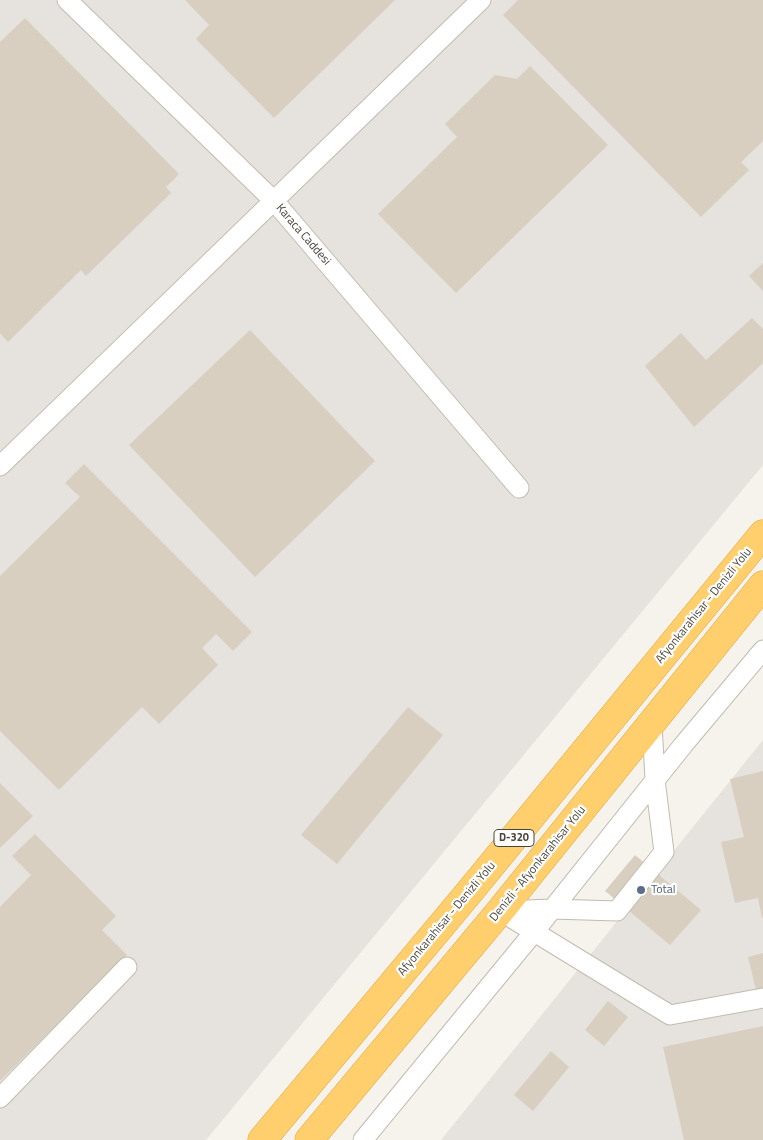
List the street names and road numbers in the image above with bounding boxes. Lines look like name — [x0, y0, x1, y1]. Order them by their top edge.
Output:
street label: Karaca Caddesi — [273, 201, 333, 269]
street label: Afyonkarahisar - Denizli Yolu — [653, 545, 755, 667]
street label: Denizli - Afyonkarahisar Yolu — [487, 803, 589, 925]
road number: D-320 — [494, 830, 534, 846]
street label: Afyonkarahisar - Denizli Yolu — [395, 859, 499, 979]

